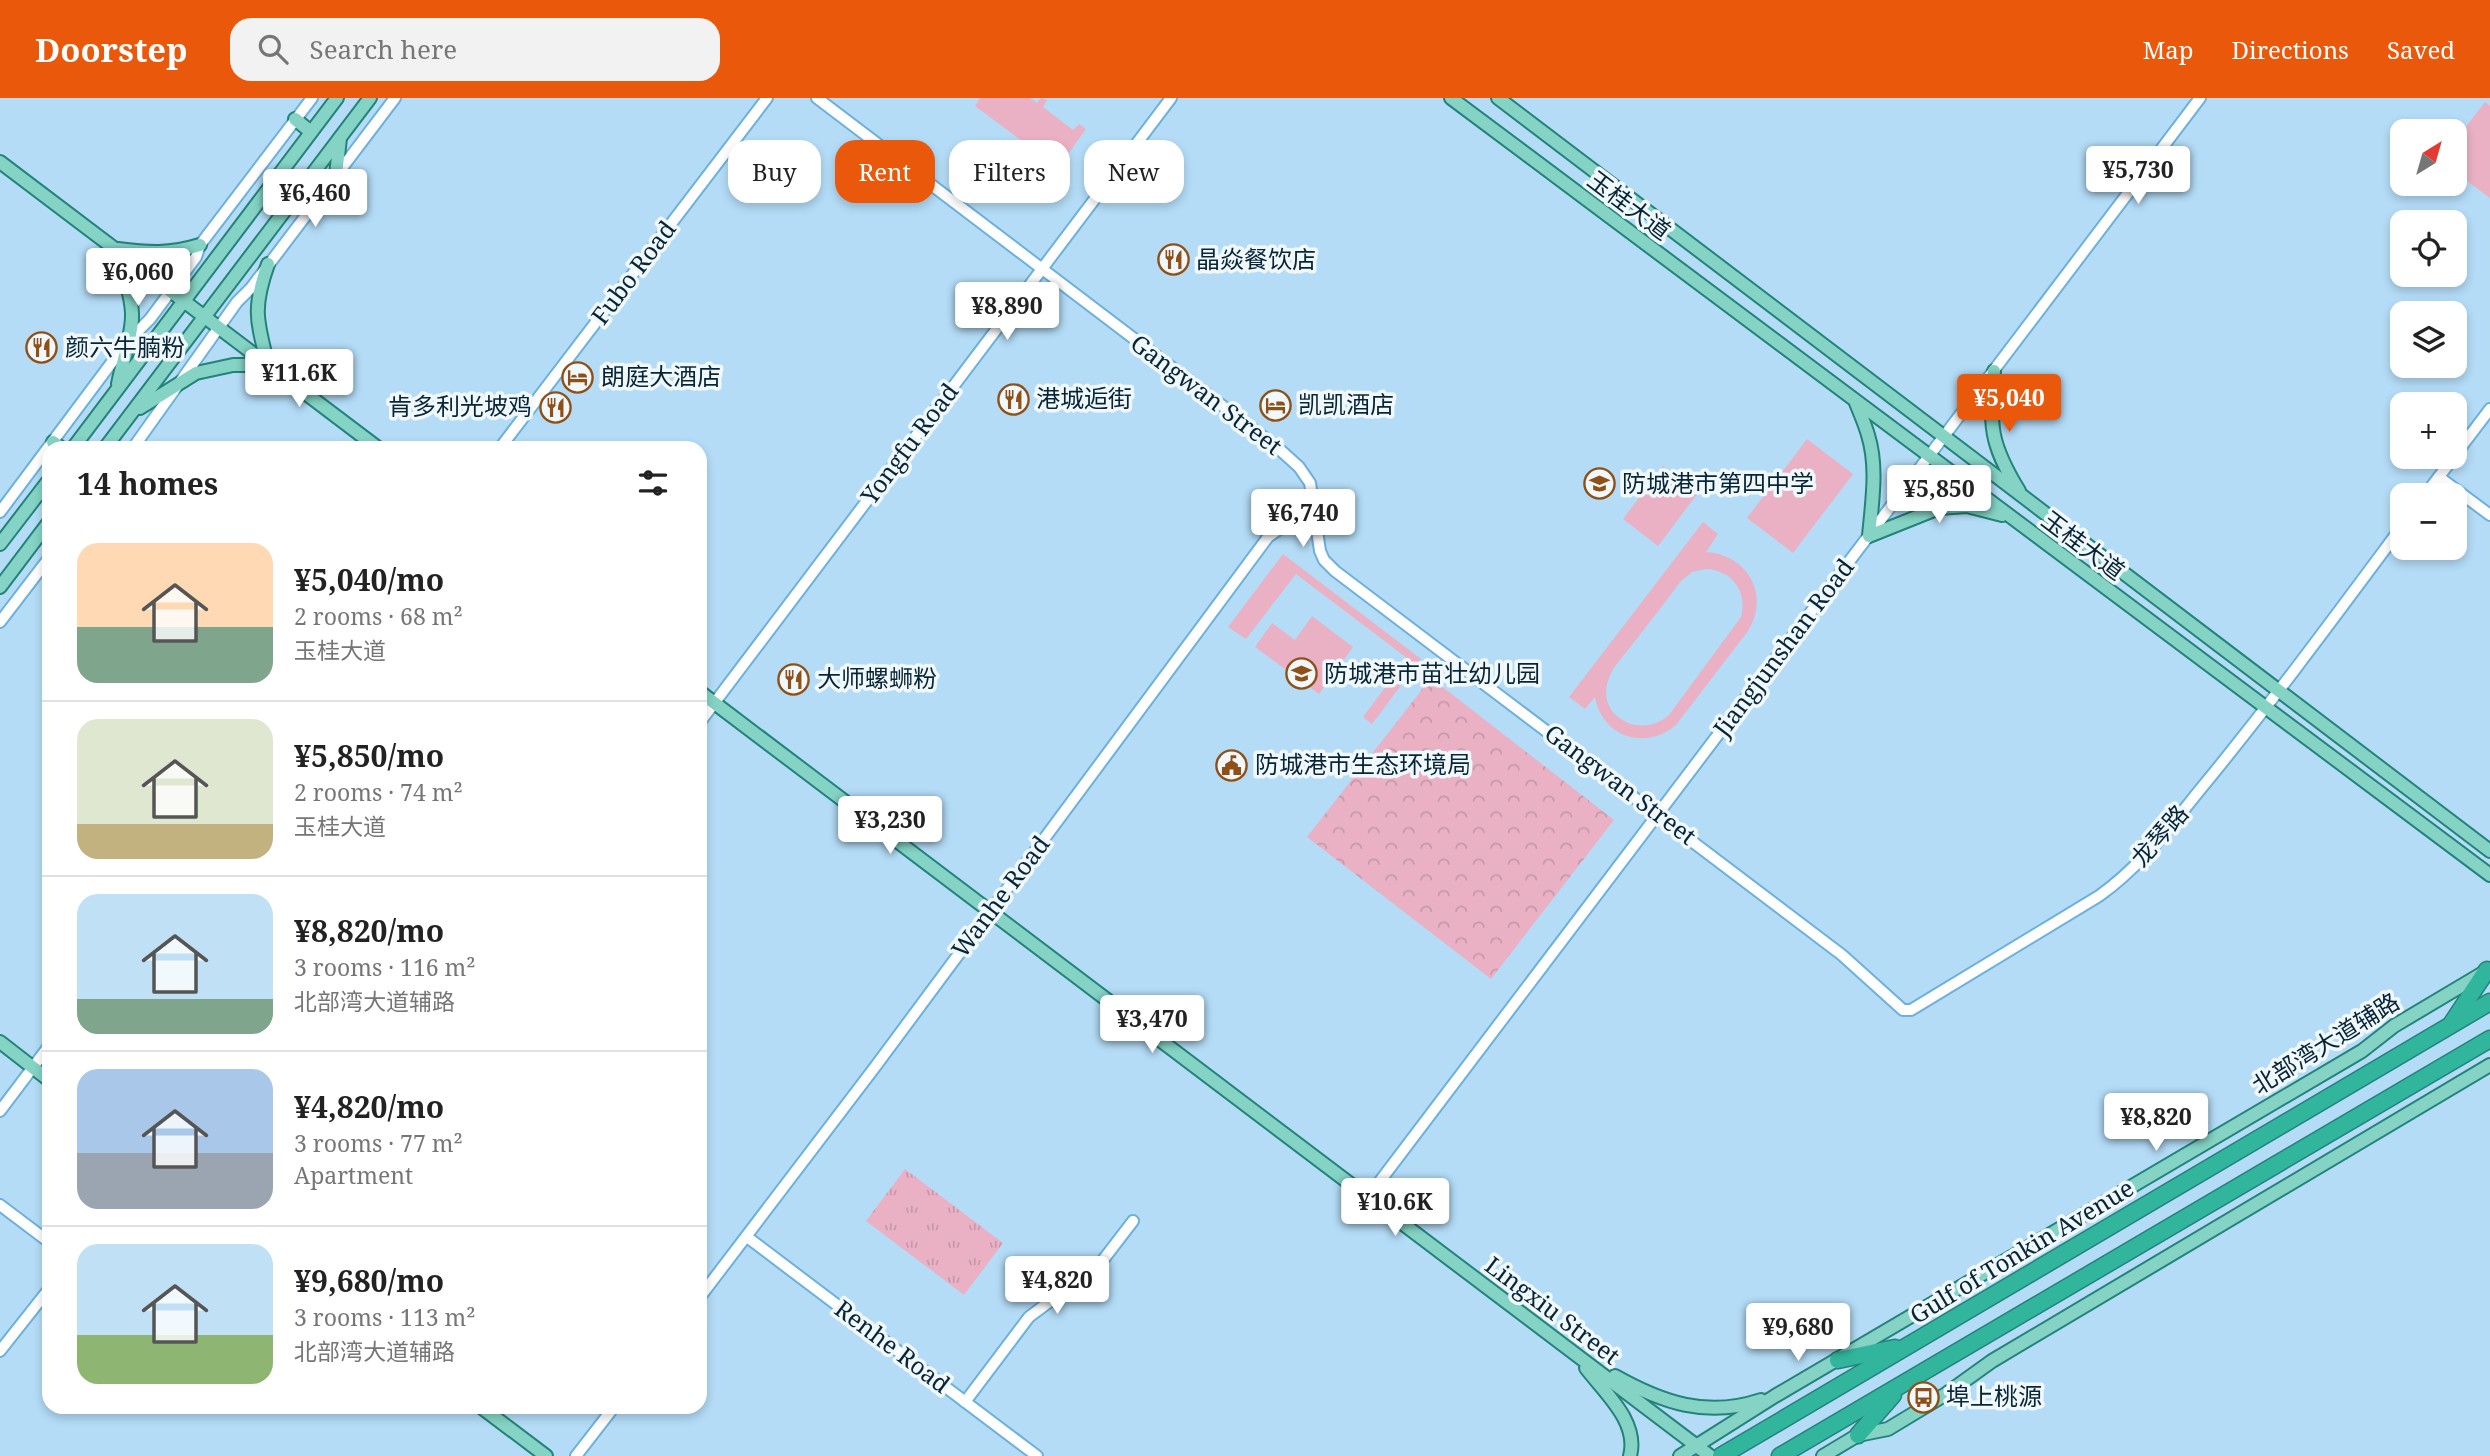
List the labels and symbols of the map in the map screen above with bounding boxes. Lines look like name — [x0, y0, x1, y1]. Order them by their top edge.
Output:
north arrow — [2390, 119, 2468, 196]
pin: ¥5,730 — [2081, 146, 2195, 206]
street label: 玉桂大道 — [1582, 163, 1678, 247]
pin: ¥6,460 — [258, 170, 372, 229]
street label: Fubo Road — [583, 213, 683, 331]
place label: 晶焱餐饮店 — [1196, 242, 1316, 275]
restaurant icon: 晶焱餐饮店 — [1156, 243, 1190, 277]
pin: ¥6,060 — [81, 248, 195, 308]
pin: ¥8,890 — [950, 282, 1064, 342]
street label: Gangwan Street — [1124, 326, 1289, 462]
place label: 颜六牛腩粉 — [65, 330, 185, 363]
restaurant icon: 颜六牛腩粉 — [25, 331, 59, 365]
pin: ¥11.6K — [242, 350, 356, 409]
place label: 朗庭大酒店 — [601, 359, 721, 392]
hotel icon: 朗庭大酒店 — [561, 360, 595, 394]
pin: ¥5,040 — [1952, 374, 2066, 434]
street label: Yongfu Road — [852, 376, 965, 511]
place label: 港城逅街 — [1036, 381, 1132, 414]
restaurant icon: 港城逅街 — [996, 382, 1030, 416]
place label: 凯凯酒店 — [1298, 387, 1394, 420]
hotel icon: 凯凯酒店 — [1258, 388, 1292, 422]
place label: 肯多利光坡鸡 — [388, 389, 532, 422]
restaurant icon: 肯多利光坡鸡 — [538, 390, 572, 424]
place label: 防城港市第四中学 — [1622, 466, 1814, 499]
pin: ¥5,850 — [1882, 466, 1996, 525]
school or university icon: 防城港市第四中学 — [1582, 467, 1616, 501]
pin: ¥6,740 — [1246, 490, 1360, 549]
street label: 玉桂大道 — [2036, 503, 2132, 587]
street label: Jiangjunshan Road — [1704, 551, 1861, 744]
place label: 防城港市苗壮幼儿园 — [1324, 656, 1540, 689]
school or university icon: 防城港市苗壮幼儿园 — [1284, 657, 1318, 691]
place label: 大师螺蛳粉 — [817, 661, 937, 694]
restaurant icon: 大师螺蛳粉 — [777, 662, 811, 696]
street label: Gangwan Street — [1538, 716, 1703, 852]
place label: 防城港市生态环境局 — [1255, 747, 1471, 780]
public building icon: 防城港市生态环境局 — [1215, 748, 1249, 782]
pin: ¥3,230 — [833, 796, 947, 856]
street label: 龙琴路 — [2123, 797, 2195, 873]
street label: Wanhe Road — [943, 828, 1057, 964]
street label: 北部湾大道辅路 — [2245, 984, 2405, 1101]
pin: ¥3,470 — [1095, 996, 1209, 1055]
pin: ¥8,820 — [2099, 1094, 2213, 1153]
street label: Gulf of Tonkin Avenue — [1903, 1171, 2139, 1331]
pin: ¥10.6K — [1338, 1178, 1452, 1238]
street label: Lingxiu Street — [1479, 1248, 1627, 1371]
pin: ¥4,820 — [1000, 1256, 1114, 1316]
street label: Renhe Road — [829, 1292, 957, 1400]
pin: ¥9,680 — [1741, 1304, 1855, 1363]
place label: 埠上桃源 — [1946, 1379, 2042, 1412]
bus stop icon: 埠上桃源 — [1906, 1380, 1940, 1414]

